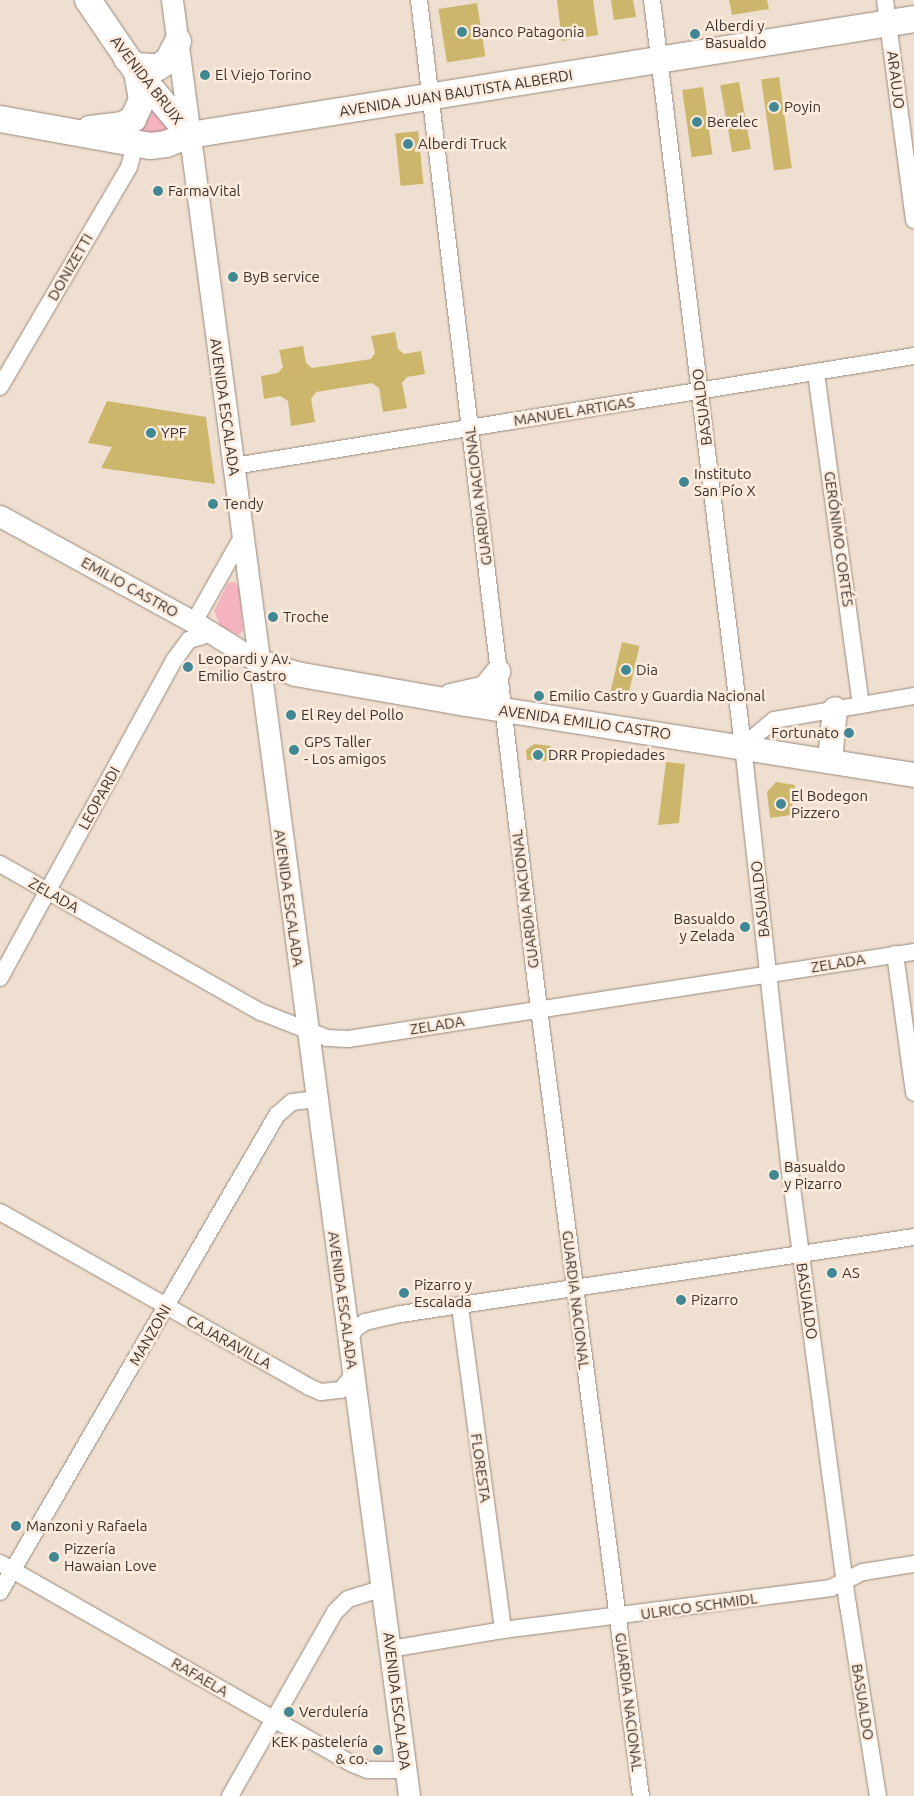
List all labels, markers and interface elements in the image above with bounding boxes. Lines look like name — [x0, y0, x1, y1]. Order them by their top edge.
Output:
place label: Alberdi y Basualdo — [705, 16, 766, 51]
place label: Banco Patagonia — [472, 23, 584, 41]
marker: Banco Patagonia — [456, 26, 468, 38]
marker: Alberdi y Basualdo — [689, 28, 701, 40]
street label: AVENIDA BRUIX — [107, 32, 187, 128]
street label: ARAUJO — [884, 50, 908, 110]
place label: El Viejo Torino — [215, 66, 312, 84]
street label: AVENIDA JUAN BAUTISTA ALBERDI — [338, 66, 574, 120]
marker: El Viejo Torino — [199, 69, 211, 81]
place label: Poyin — [784, 98, 821, 116]
marker: Poyin — [768, 101, 780, 113]
place label: Berelec — [707, 113, 758, 131]
marker: Berelec — [691, 116, 703, 128]
place label: Alberdi Truck — [418, 135, 507, 153]
marker: Alberdi Truck — [402, 138, 414, 150]
place label: FarmaVital — [168, 182, 241, 200]
marker: FarmaVital — [152, 185, 164, 197]
street label: DONIZETTI — [44, 230, 96, 304]
place label: ByB service — [243, 268, 320, 286]
marker: ByB service — [227, 271, 239, 283]
street label: AVENIDA ESCALADA — [206, 337, 244, 477]
street label: BASUALDO — [688, 368, 716, 446]
street label: MANUEL ARTIGAS — [512, 393, 636, 429]
place label: YPF — [161, 424, 187, 442]
street label: GUARDIA NACIONAL — [461, 425, 495, 567]
marker: YPF — [145, 427, 157, 439]
place label: Instituto San Pío X — [694, 464, 756, 499]
street label: GERÓNIMO CORTÉS — [821, 470, 857, 608]
marker: Instituto San Pío X — [678, 476, 690, 488]
place label: Tendy — [223, 495, 263, 513]
marker: Tendy — [207, 498, 219, 510]
street label: EMILIO CASTRO — [78, 553, 182, 621]
place label: Troche — [283, 608, 329, 626]
marker: Troche — [267, 611, 279, 623]
place label: Leopardi y Av. Emilio Castro — [198, 649, 292, 684]
marker: Leopardi y Av. Emilio Castro — [182, 661, 194, 673]
place label: Dia — [636, 661, 658, 679]
marker: Dia — [620, 664, 632, 676]
place label: Emilio Castro y Guardia Nacional — [549, 687, 765, 705]
marker: Emilio Castro y Guardia Nacional — [533, 690, 545, 702]
street label: AVENIDA EMILIO CASTRO — [498, 701, 672, 743]
place label: El Rey del Pollo — [301, 706, 404, 724]
marker: El Rey del Pollo — [285, 709, 297, 721]
place label: Fortunato — [771, 724, 839, 742]
marker: Fortunato — [843, 727, 855, 739]
place label: GPS Taller - Los amigos — [304, 732, 386, 767]
marker: GPS Taller - Los amigos — [288, 744, 300, 756]
place label: DRR Propiedades — [548, 746, 665, 764]
marker: DRR Propiedades — [532, 749, 544, 761]
street label: LEOPARDI — [74, 763, 124, 833]
place label: El Bodegon Pizzero — [791, 786, 868, 821]
marker: El Bodegon Pizzero — [775, 798, 787, 810]
street label: AVENIDA ESCALADA — [270, 828, 308, 968]
street label: GUARDIA NACIONAL — [508, 828, 542, 970]
street label: BASUALDO — [747, 860, 773, 938]
street label: ZELADA — [26, 873, 82, 917]
place label: Basualdo y Zelada — [674, 909, 735, 944]
marker: Basualdo y Zelada — [739, 921, 751, 933]
street label: ZELADA — [809, 950, 867, 976]
street label: ZELADA — [408, 1012, 466, 1038]
place label: Basualdo y Pizarro — [784, 1157, 845, 1192]
marker: Basualdo y Pizarro — [768, 1169, 780, 1181]
street label: GUARDIA NACIONAL — [559, 1229, 593, 1371]
street label: AVENIDA ESCALADA — [324, 1230, 362, 1370]
street label: BASUALDO — [793, 1262, 821, 1340]
place label: AS — [842, 1264, 860, 1282]
marker: AS — [826, 1267, 838, 1279]
place label: Pizarro y Escalada — [414, 1275, 472, 1310]
marker: Pizarro y Escalada — [398, 1287, 410, 1299]
place label: Pizarro — [691, 1291, 738, 1309]
marker: Pizarro — [675, 1294, 687, 1306]
street label: MANZONI — [125, 1301, 175, 1369]
street label: CAJARAVILLA — [183, 1311, 275, 1373]
street label: FLORESTA — [467, 1432, 495, 1504]
place label: Manzoni y Rafaela — [26, 1517, 148, 1535]
marker: Manzoni y Rafaela — [10, 1520, 22, 1532]
place label: Pizzería Hawaian Love — [64, 1539, 157, 1574]
marker: Pizzería Hawaian Love — [48, 1551, 60, 1563]
street label: ULRICO SCHMIDL — [639, 1589, 759, 1623]
street label: AVENIDA ESCALADA — [380, 1631, 414, 1771]
street label: GUARDIA NACIONAL — [612, 1631, 646, 1773]
street label: RAFAELA — [168, 1653, 232, 1701]
street label: BASUALDO — [848, 1662, 878, 1742]
place label: Verdulería — [299, 1703, 369, 1721]
marker: Verdulería — [283, 1706, 295, 1718]
place label: KEK pastelería & co. — [271, 1732, 368, 1767]
marker: KEK pastelería & co. — [372, 1744, 384, 1756]

